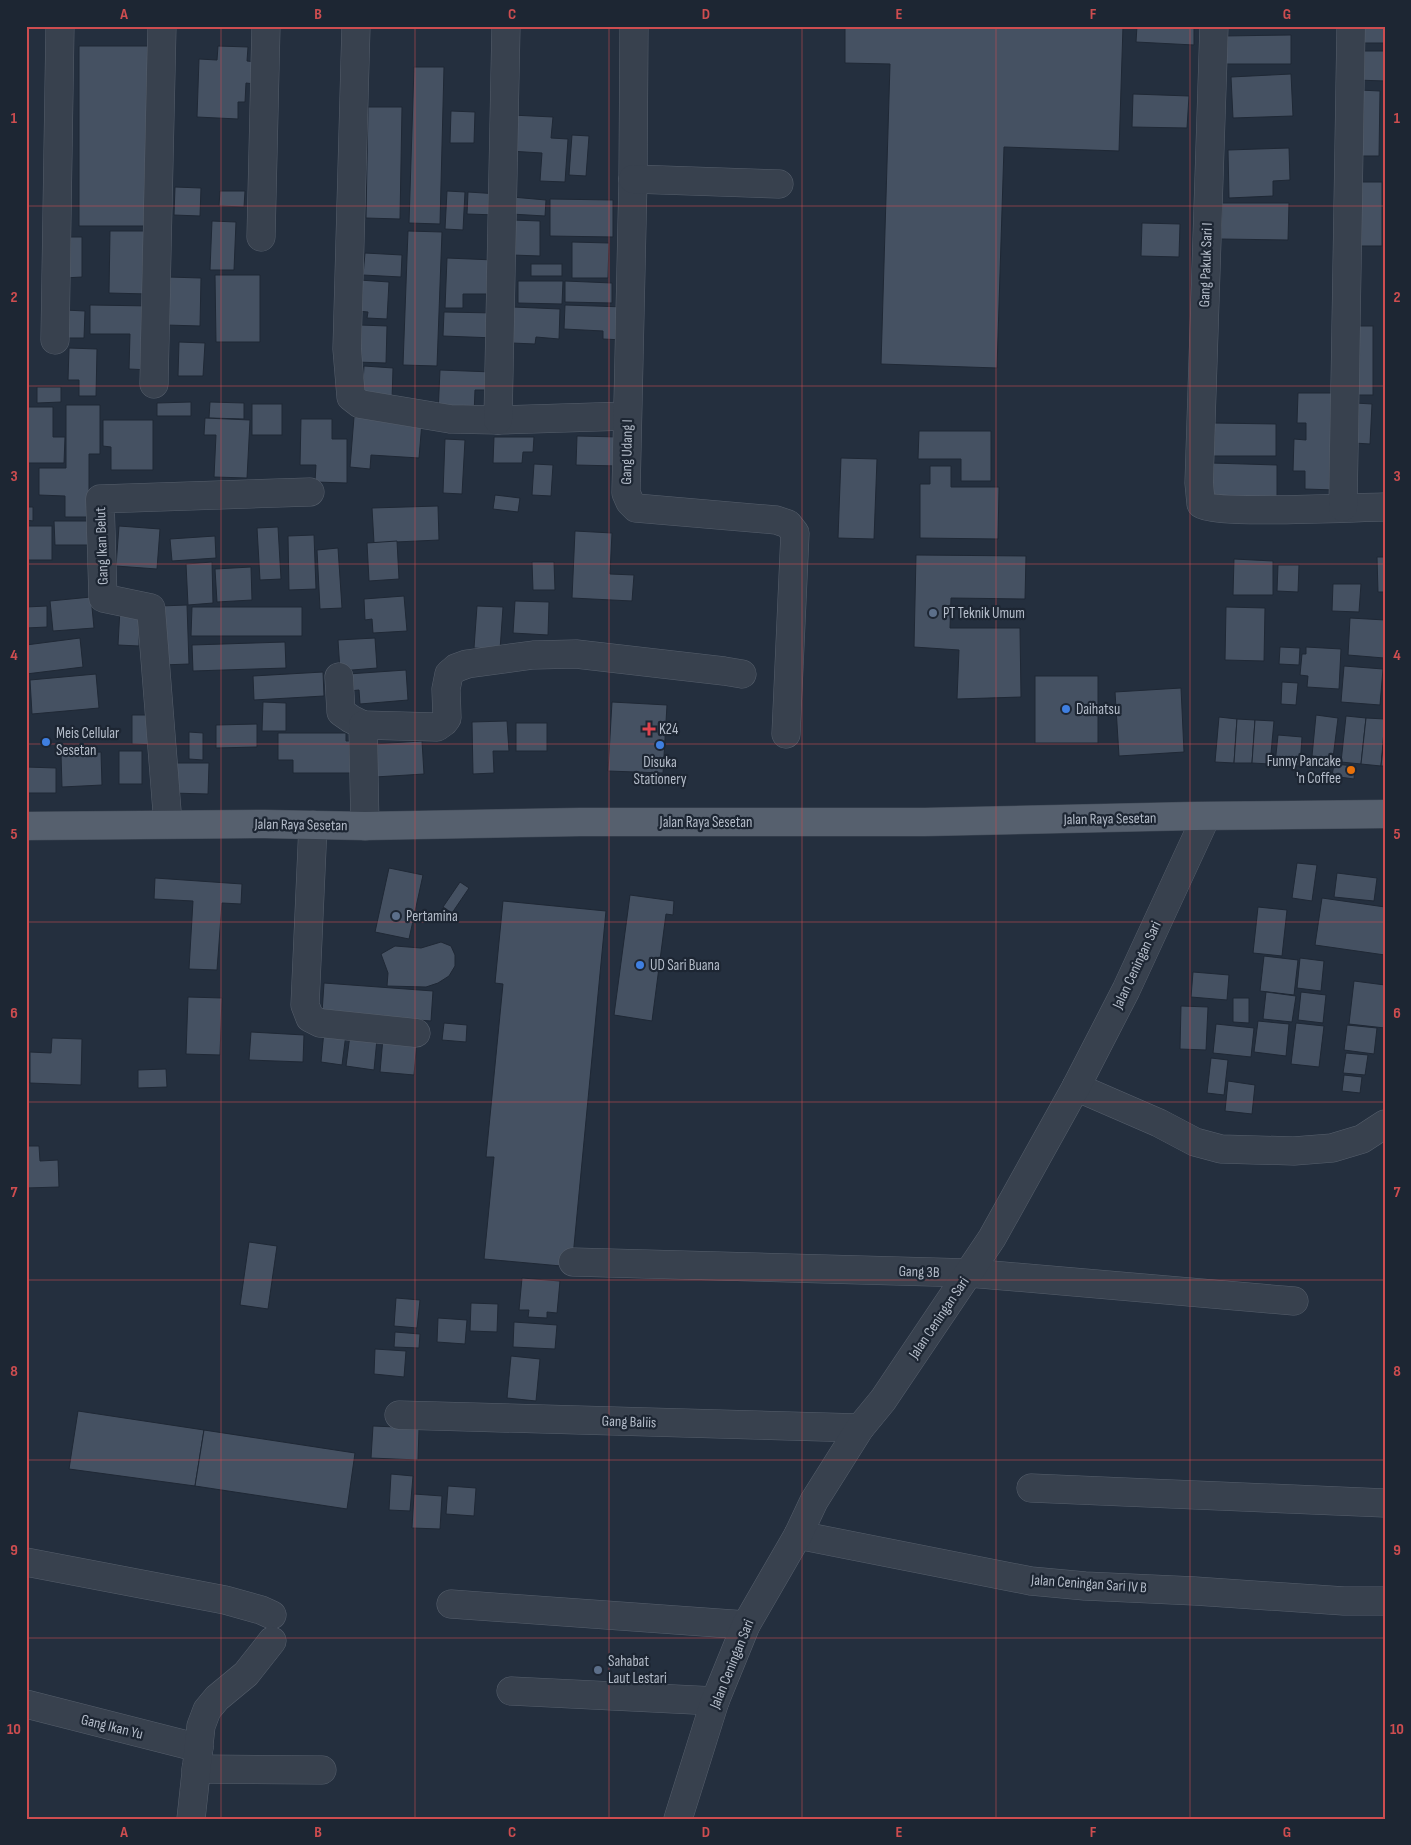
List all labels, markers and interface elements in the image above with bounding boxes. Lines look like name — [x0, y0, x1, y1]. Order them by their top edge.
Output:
text: A — [119, 5, 128, 24]
text: B — [314, 5, 322, 24]
text: C — [508, 5, 516, 24]
text: D — [702, 5, 710, 24]
text: E — [896, 5, 903, 24]
text: F — [1090, 5, 1097, 24]
text: G — [1283, 5, 1291, 24]
text: 1 — [11, 109, 18, 128]
text: 1 — [1394, 109, 1401, 128]
street label: Gang Pakuk Sari I — [1195, 222, 1217, 308]
text: 2 — [10, 288, 18, 307]
text: 2 — [1393, 288, 1401, 307]
street label: Gang Udang I — [617, 419, 637, 485]
text: 3 — [10, 467, 18, 486]
text: 3 — [1393, 467, 1401, 486]
street label: Gang Ikan Belut — [91, 506, 113, 585]
place label: PT Teknik Umum — [943, 604, 1025, 623]
marker: PT Teknik Umum — [927, 607, 939, 619]
text: 4 — [10, 646, 18, 665]
text: 4 — [1393, 646, 1401, 665]
place label: Daihatsu — [1076, 700, 1120, 719]
marker: Daihatsu — [1060, 703, 1072, 715]
place label: K24 — [659, 720, 678, 739]
marker: K24 — [643, 723, 655, 735]
place label: Meis Cellular Sesetan — [56, 724, 120, 760]
marker: Meis Cellular Sesetan — [40, 736, 52, 748]
marker: Disuka Stationery — [654, 739, 666, 751]
place label: Funny Pancake 'n Coffee — [1267, 752, 1341, 788]
place label: Disuka Stationery — [634, 753, 687, 789]
marker: Funny Pancake 'n Coffee — [1345, 764, 1357, 776]
street label: Jalan Raya Sesetan — [1062, 809, 1157, 829]
street label: Jalan Raya Sesetan — [659, 813, 752, 832]
street label: Jalan Raya Sesetan — [253, 815, 348, 835]
text: 5 — [10, 825, 18, 844]
text: 5 — [1393, 825, 1401, 844]
place label: Pertamina — [406, 907, 458, 926]
marker: Pertamina — [390, 910, 402, 922]
street label: Jalan Ceningan Sari — [1108, 918, 1166, 1013]
place label: UD Sari Buana — [650, 956, 720, 975]
marker: UD Sari Buana — [634, 959, 646, 971]
text: 6 — [10, 1004, 18, 1023]
text: 6 — [1393, 1004, 1401, 1023]
text: 7 — [11, 1183, 18, 1202]
text: 7 — [1394, 1183, 1401, 1202]
street label: Gang 3B — [898, 1262, 940, 1282]
street label: Jalan Ceningan Sari — [904, 1273, 973, 1363]
text: 8 — [10, 1362, 18, 1381]
text: 8 — [1393, 1362, 1401, 1381]
street label: Gang Baliis — [601, 1412, 657, 1432]
text: 9 — [10, 1541, 18, 1560]
text: 9 — [1393, 1541, 1401, 1560]
street label: Jalan Ceningan Sari IV B — [1030, 1570, 1148, 1598]
street label: Jalan Ceningan Sari — [705, 1616, 759, 1712]
place label: Sahabat Laut Lestari — [608, 1652, 667, 1688]
marker: Sahabat Laut Lestari — [592, 1664, 604, 1676]
street label: Gang Ikan Yu — [79, 1710, 145, 1744]
text: 10 — [7, 1720, 21, 1739]
text: 10 — [1390, 1720, 1404, 1739]
text: A — [119, 1823, 128, 1842]
text: B — [314, 1823, 322, 1842]
text: C — [508, 1823, 516, 1842]
text: D — [702, 1823, 710, 1842]
text: E — [896, 1823, 903, 1842]
text: F — [1090, 1823, 1097, 1842]
text: G — [1283, 1823, 1291, 1842]

